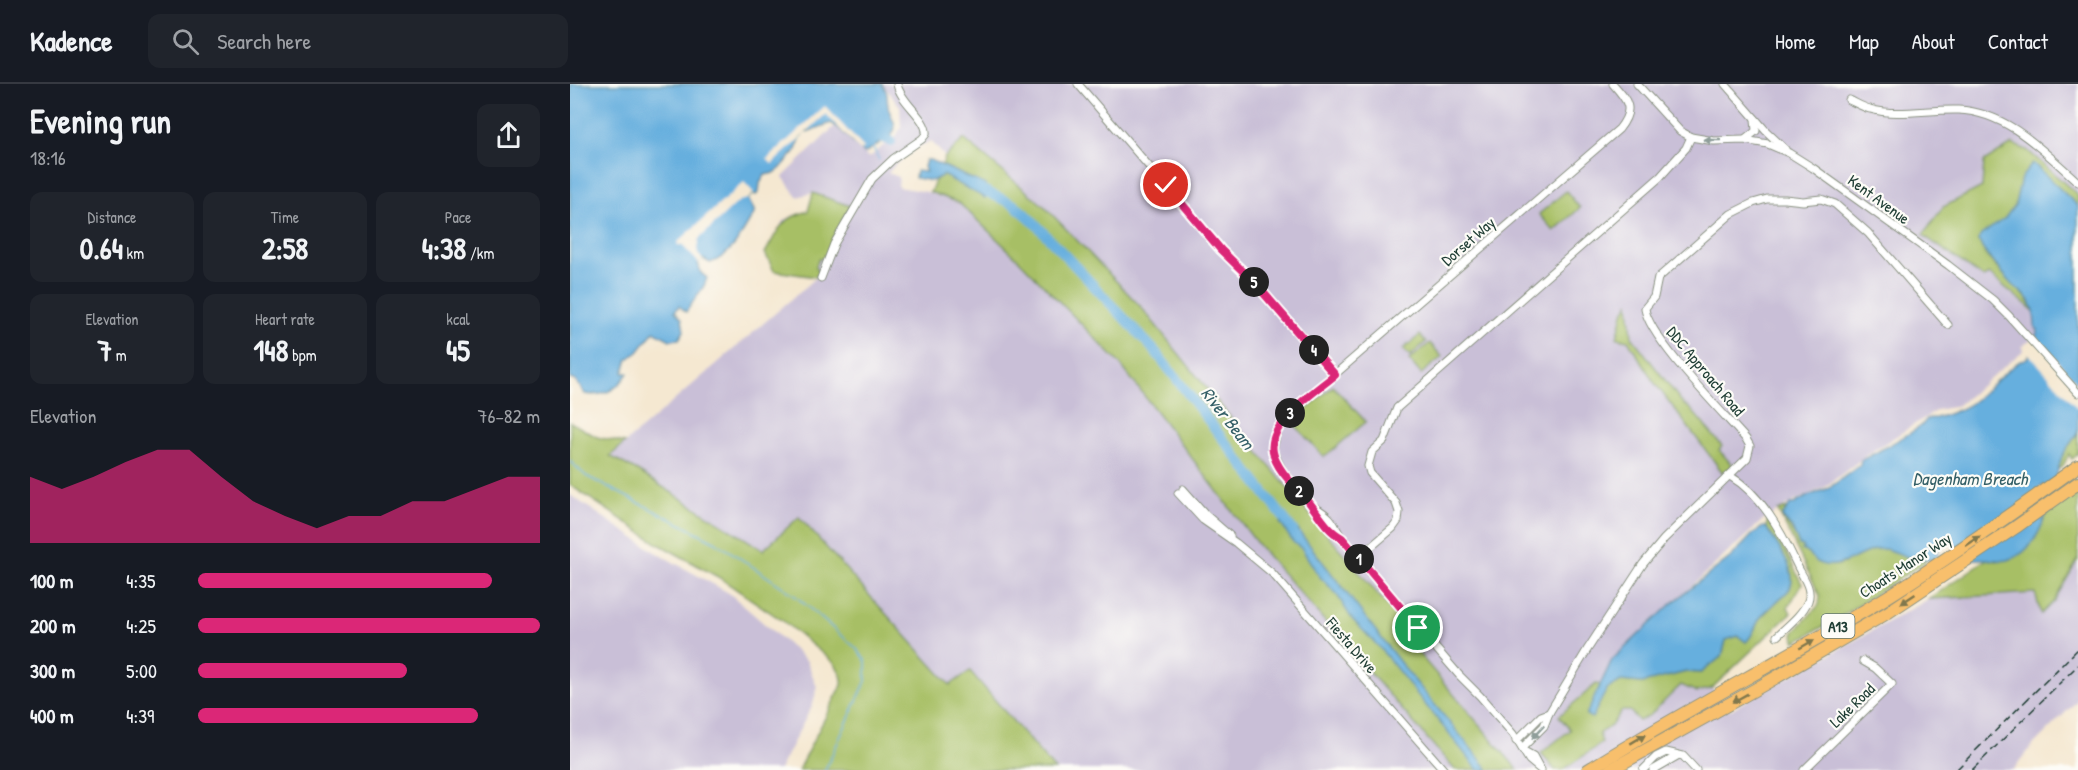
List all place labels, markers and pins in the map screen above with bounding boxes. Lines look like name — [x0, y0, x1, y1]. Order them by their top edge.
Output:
pin — [1140, 159, 1191, 210]
pin: 5 — [1239, 267, 1269, 297]
pin: 4 — [1299, 335, 1329, 365]
pin: 3 — [1275, 398, 1305, 428]
pin: 2 — [1284, 476, 1314, 506]
pin: 1 — [1344, 544, 1374, 574]
pin — [1392, 602, 1443, 653]

